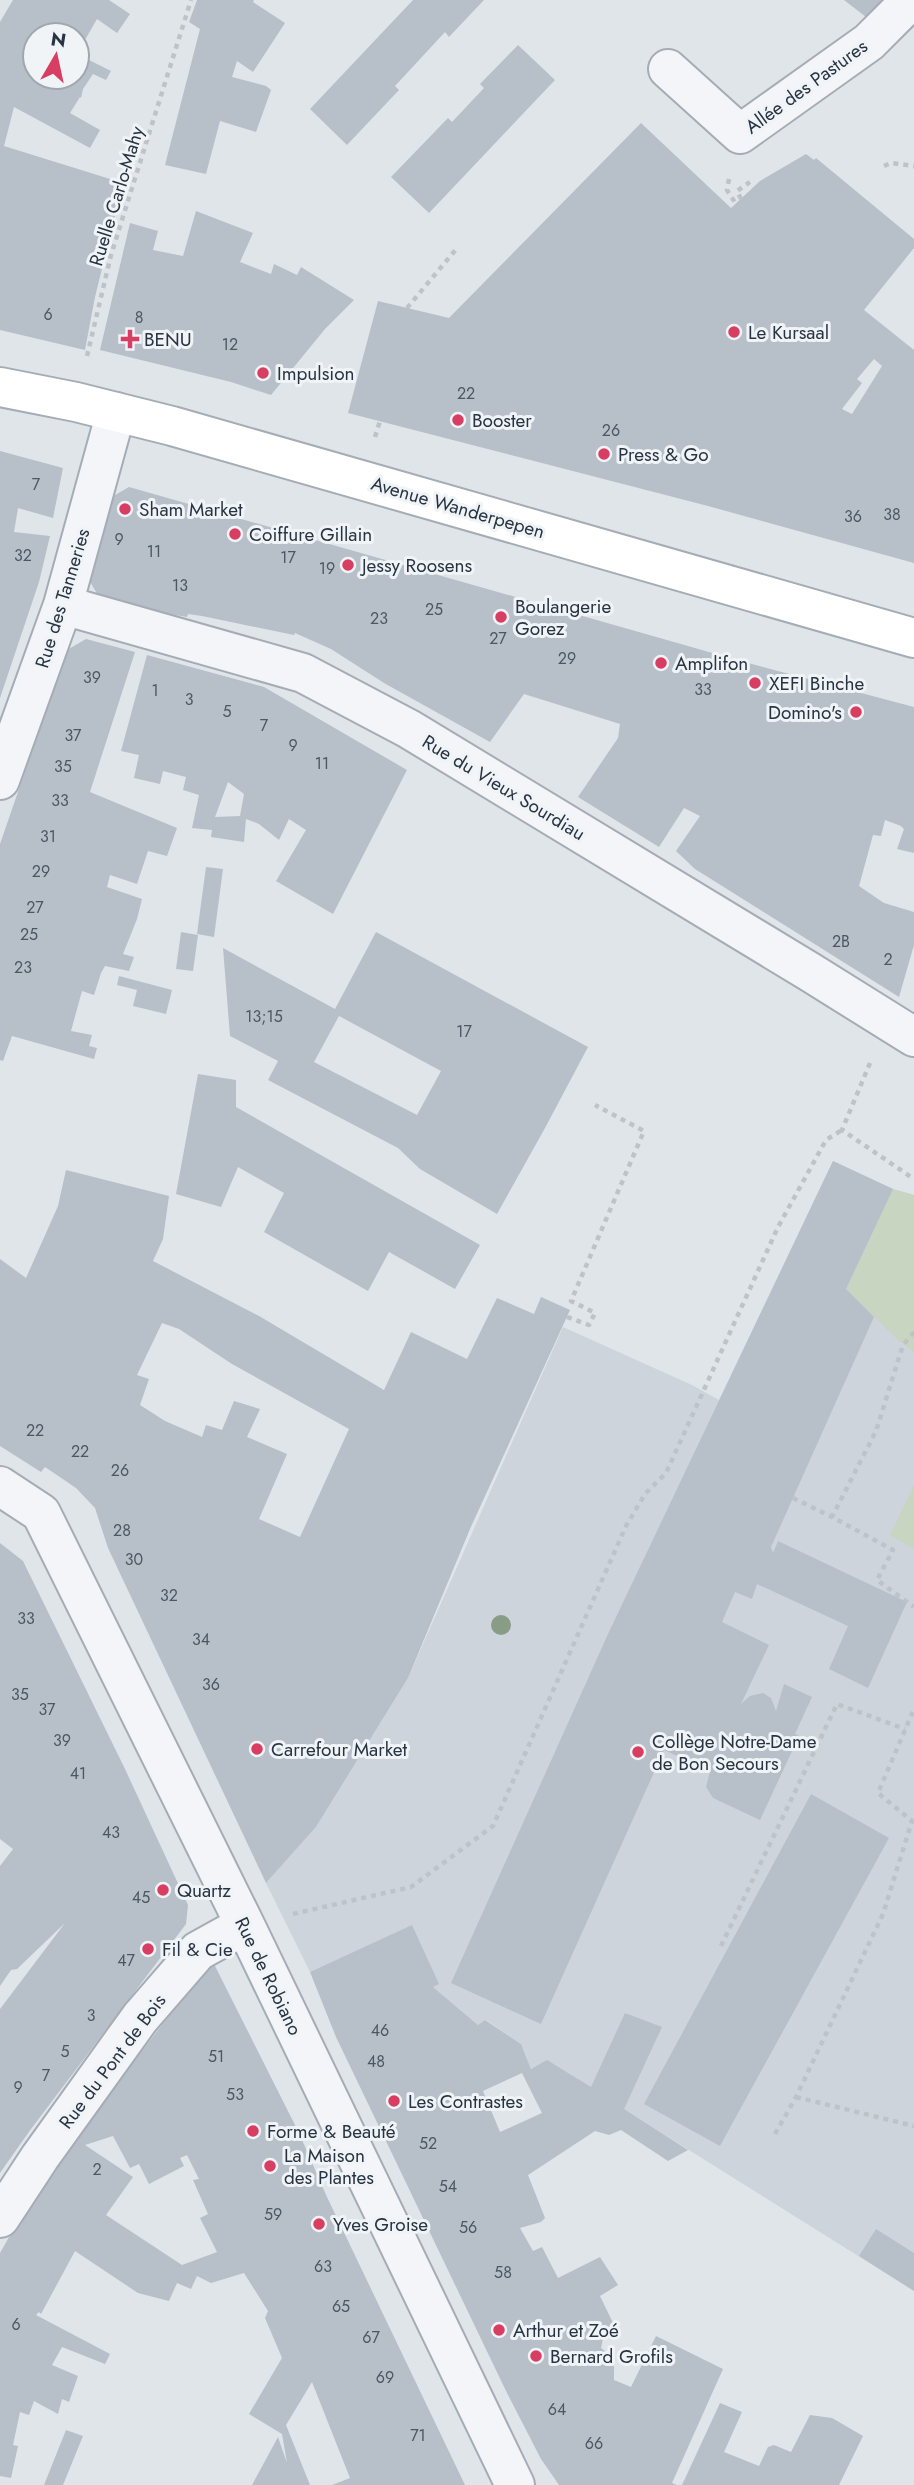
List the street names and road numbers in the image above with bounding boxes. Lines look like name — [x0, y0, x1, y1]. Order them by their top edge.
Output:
street label: Allée des Pastures — [740, 33, 873, 140]
street label: Ruelle Carlo-Mahy — [82, 122, 151, 269]
street label: Avenue Wanderpepen — [368, 470, 548, 545]
street label: Rue des Tanneries — [28, 525, 97, 671]
street label: Rue du Vieux Sourdiau — [417, 728, 590, 847]
street label: Rue de Robiano — [228, 1912, 309, 2040]
street label: Rue du Pont de Bois — [53, 1988, 172, 2134]

